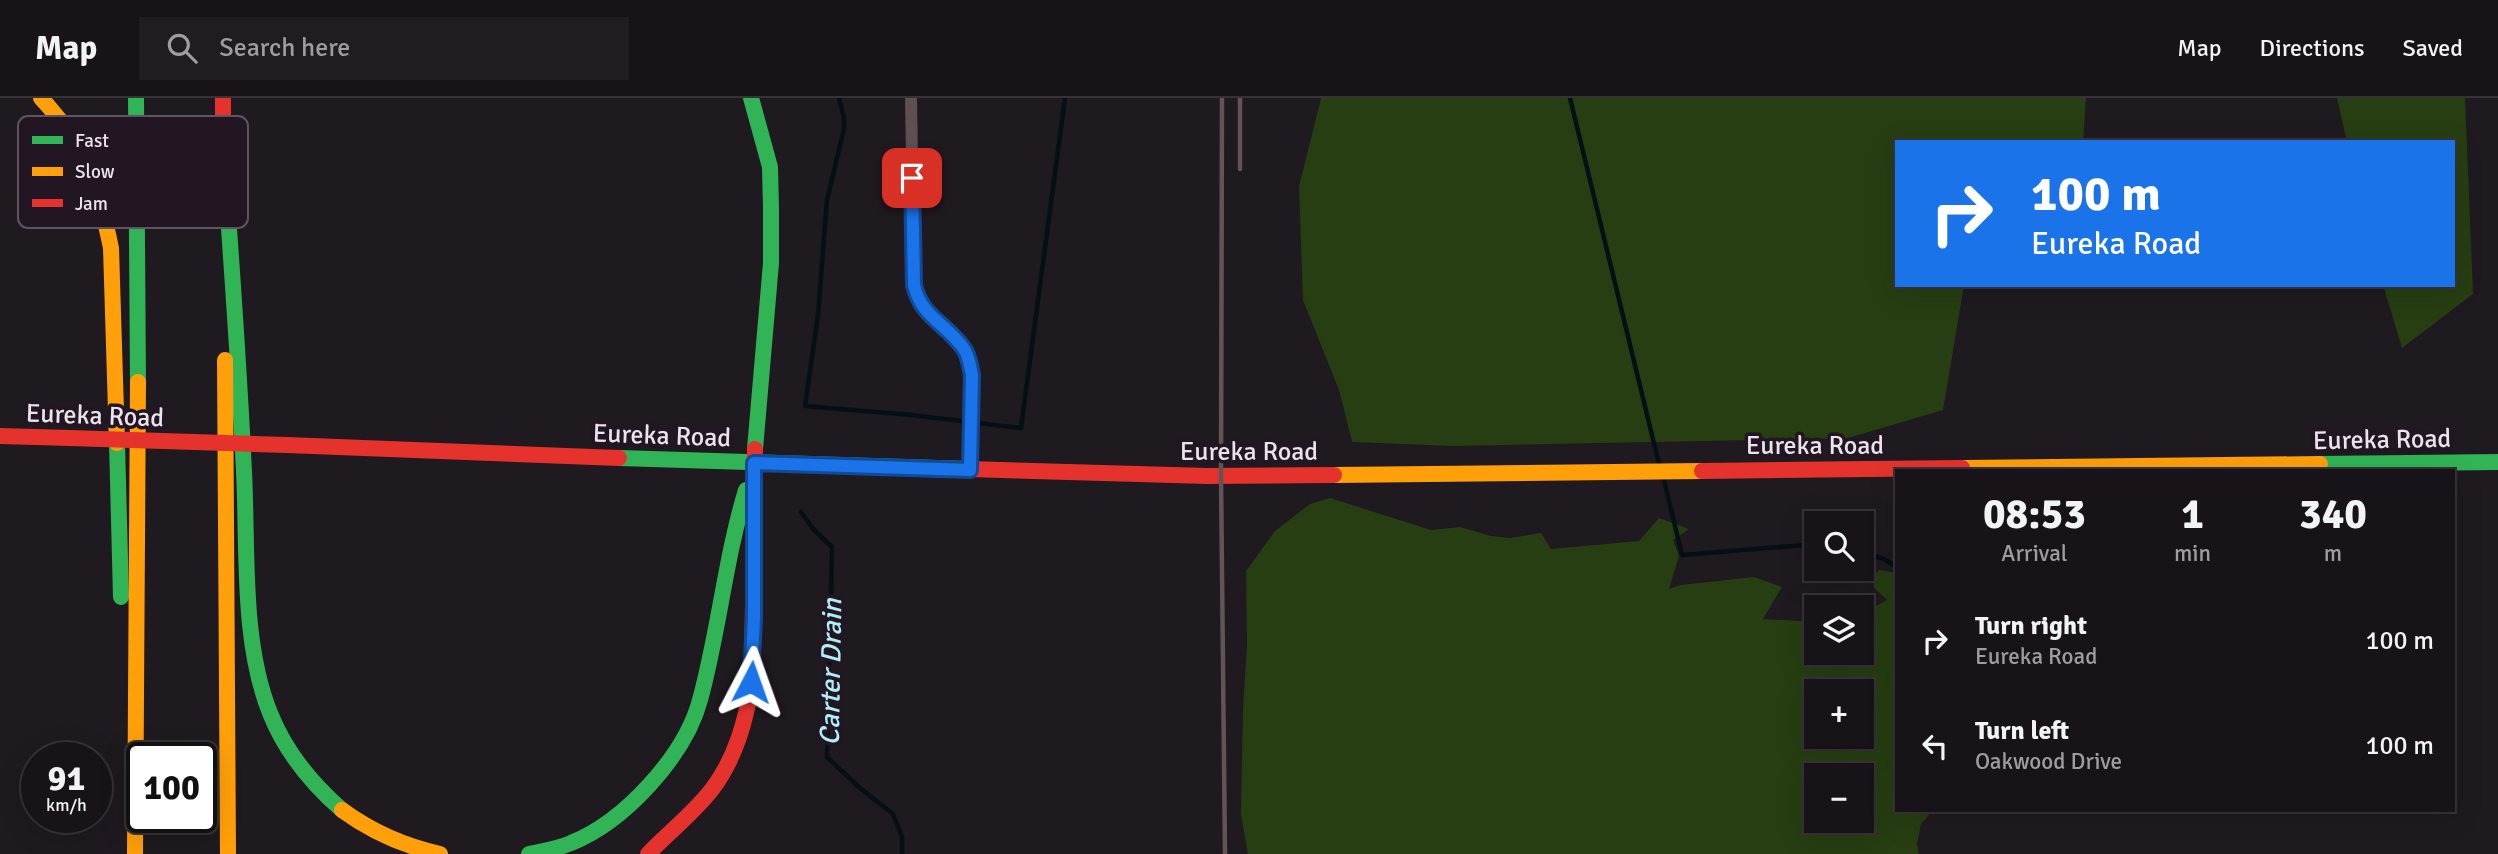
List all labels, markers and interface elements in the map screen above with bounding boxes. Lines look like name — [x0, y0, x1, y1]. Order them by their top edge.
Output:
search box — [139, 17, 629, 80]
text: Map — [35, 28, 97, 69]
icon: search — [163, 29, 201, 67]
text: Search here — [219, 32, 350, 64]
text: Map — [2177, 33, 2222, 63]
text: Directions — [2260, 33, 2365, 63]
text: Saved — [2403, 33, 2463, 63]
legend — [18, 116, 248, 228]
text: Fast — [75, 129, 109, 153]
pin — [882, 148, 942, 208]
icon: arrive — [893, 159, 931, 197]
text: Slow — [75, 160, 115, 184]
text: 100 m — [2031, 164, 2161, 224]
icon: right — [1916, 168, 2007, 259]
text: Jam — [75, 192, 108, 216]
text: Eureka Road — [2031, 224, 2201, 263]
street label: Eureka Road — [25, 398, 165, 434]
street label: Eureka Road — [592, 418, 732, 454]
street label: Eureka Road — [2313, 423, 2451, 457]
street label: Eureka Road — [1746, 430, 1884, 462]
street label: Eureka Road — [1180, 436, 1318, 468]
text: 08:53 — [1983, 489, 2086, 540]
text: 1 — [2181, 489, 2204, 540]
text: 340 — [2299, 489, 2367, 540]
map controls — [1804, 511, 1874, 833]
button: search — [1804, 511, 1874, 581]
text: Arrival — [2001, 539, 2068, 568]
text: min — [2174, 539, 2211, 568]
text: m — [2324, 539, 2342, 568]
button: layers — [1804, 595, 1874, 665]
water label: Carter Drain — [813, 597, 849, 746]
text: Turn right — [1975, 610, 2087, 642]
icon: right — [1916, 622, 1954, 660]
text: 100 m — [2365, 625, 2434, 657]
text: Eureka Road — [1975, 642, 2097, 671]
position arrow — [714, 645, 788, 719]
button: + — [1804, 679, 1874, 749]
text: Turn left — [1975, 715, 2069, 747]
icon: left — [1916, 727, 1954, 765]
text: 100 m — [2365, 730, 2434, 762]
speed limit sign: 100 — [126, 742, 217, 833]
text: Oakwood Drive — [1975, 747, 2122, 776]
text: 91 — [48, 757, 85, 800]
button: − — [1804, 763, 1874, 833]
text: km/h — [46, 794, 87, 816]

